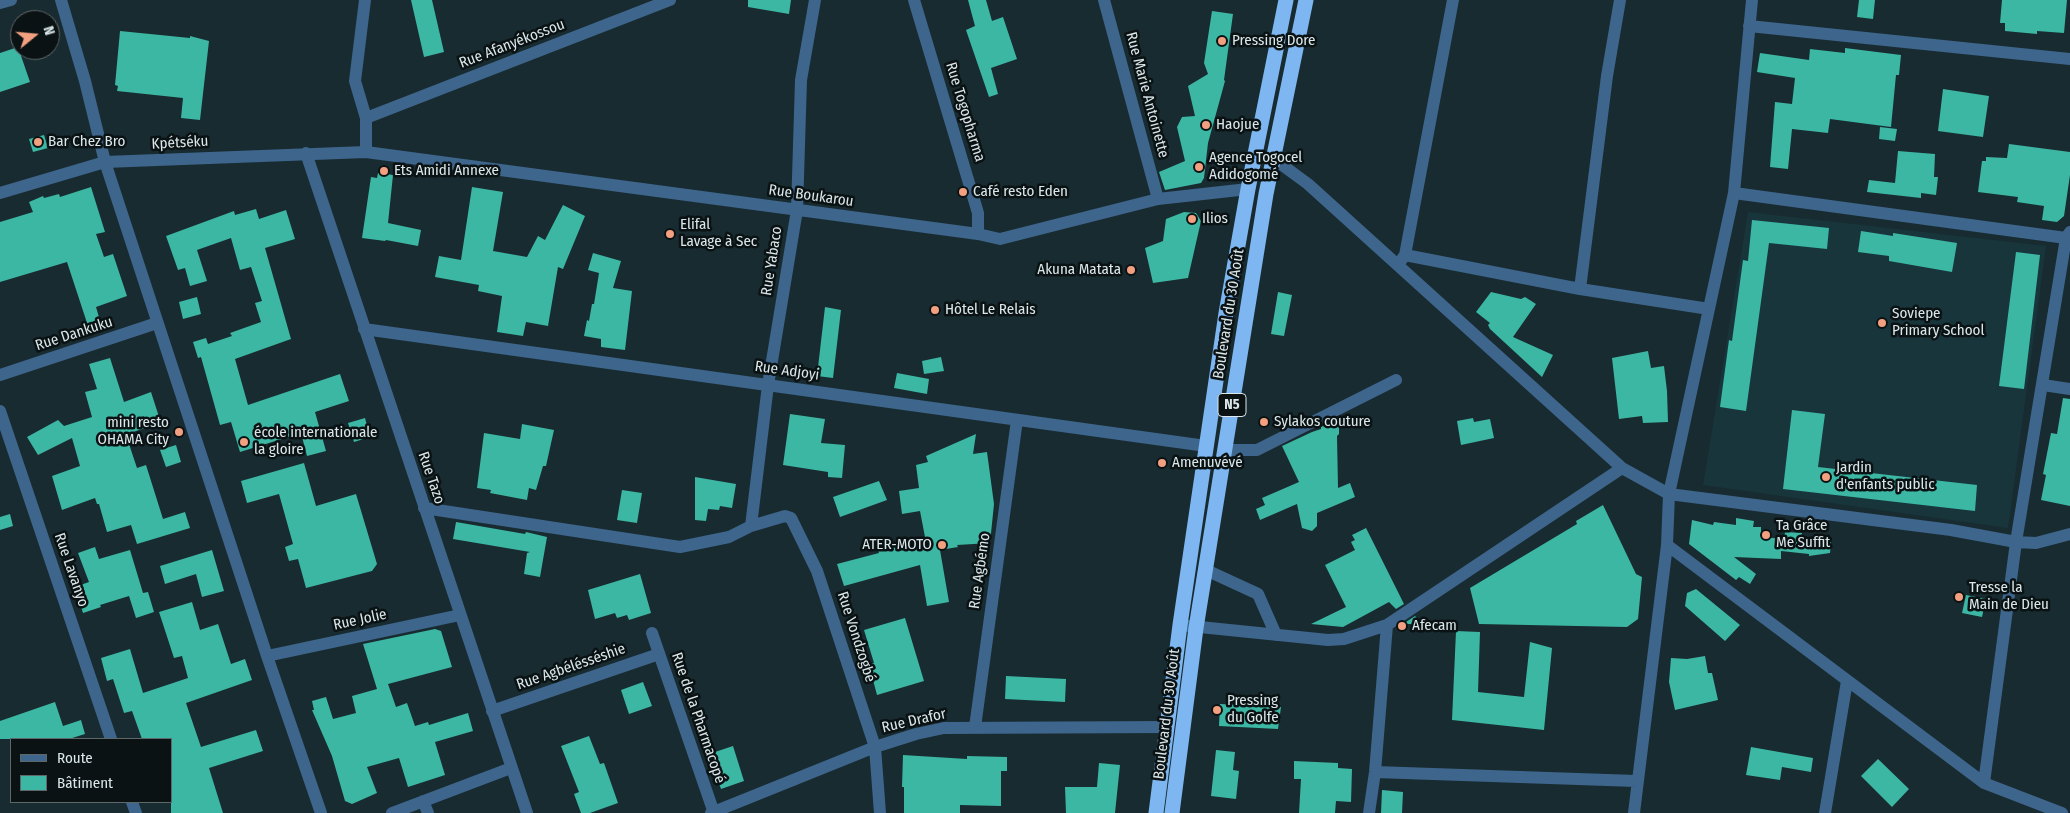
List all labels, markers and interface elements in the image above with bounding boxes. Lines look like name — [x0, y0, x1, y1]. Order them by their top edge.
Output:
north arrow — [10, 10, 60, 60]
street label: Rue Afanyékossou — [457, 16, 567, 72]
text: N — [40, 24, 58, 37]
street label: Rue Marie Antoinette — [1122, 30, 1172, 160]
place label: Pressing Dore — [1232, 32, 1316, 50]
marker: Pressing Dore — [1216, 35, 1228, 47]
street label: Rue Togopharma — [941, 60, 989, 164]
place label: Haojue — [1216, 116, 1259, 134]
marker: Haojue — [1200, 119, 1212, 131]
place label: Bar Chez Bro — [48, 133, 125, 151]
street label: Kpétséku — [151, 133, 209, 153]
marker: Bar Chez Bro — [32, 136, 44, 148]
place label: Agence Togocel Adidogomé — [1209, 149, 1302, 184]
marker: Agence Togocel Adidogomé — [1193, 161, 1205, 173]
place label: Ets Amidi Annexe — [394, 162, 499, 180]
marker: Ets Amidi Annexe — [378, 165, 390, 177]
street label: Rue Boukarou — [767, 181, 855, 211]
place label: Café resto Eden — [973, 183, 1068, 201]
marker: Café resto Eden — [957, 186, 969, 198]
place label: Ilios — [1202, 210, 1228, 228]
marker: Ilios — [1186, 213, 1198, 225]
place label: Elifal Lavage à Sec — [680, 216, 757, 251]
street label: Rue Yabaco — [758, 225, 786, 297]
marker: Elifal Lavage à Sec — [664, 228, 676, 240]
street label: Boulevard du 30 Août — [1210, 248, 1248, 380]
place label: Akuna Matata — [1037, 261, 1121, 279]
marker: Akuna Matata — [1125, 264, 1137, 276]
place label: Hôtel Le Relais — [945, 301, 1036, 319]
marker: Hôtel Le Relais — [929, 304, 941, 316]
place label: Soviepe Primary School — [1892, 305, 1984, 340]
street label: Rue Dankuku — [33, 313, 115, 355]
marker: Soviepe Primary School — [1876, 317, 1888, 329]
street label: Rue Adjoyi — [754, 358, 820, 384]
road number: N5 — [1218, 394, 1246, 416]
place label: Sylakos couture — [1274, 413, 1371, 431]
place label: mini resto OHAMA City — [98, 414, 169, 449]
marker: Sylakos couture — [1258, 416, 1270, 428]
place label: école internationale la gloire — [254, 424, 377, 459]
marker: mini resto OHAMA City — [173, 426, 185, 438]
marker: école internationale la gloire — [238, 436, 250, 448]
street label: Rue Tazo — [414, 449, 448, 507]
place label: Amenuvévé — [1172, 454, 1243, 472]
marker: Amenuvévé — [1156, 457, 1168, 469]
place label: Jardin d'enfants public — [1836, 459, 1935, 494]
marker: Jardin d'enfants public — [1820, 471, 1832, 483]
place label: Ta Grâce Me Suffit — [1776, 517, 1830, 552]
marker: Ta Grâce Me Suffit — [1760, 529, 1772, 541]
street label: Rue Lavanyo — [50, 531, 92, 609]
street label: Rue Agbémo — [966, 532, 994, 610]
place label: ATER-MOTO — [862, 536, 932, 554]
marker: ATER-MOTO — [936, 539, 948, 551]
place label: Tresse la Main de Dieu — [1969, 579, 2049, 614]
street label: Rue Vondzogbé — [833, 589, 879, 685]
marker: Tresse la Main de Dieu — [1953, 591, 1965, 603]
street label: Rue Jolie — [332, 606, 388, 634]
place label: Afecam — [1412, 617, 1457, 635]
marker: Afecam — [1396, 620, 1408, 632]
street label: Rue Agbélésséshie — [514, 640, 628, 694]
street label: Boulevard du 30 Août — [1150, 648, 1184, 780]
street label: Rue de la Pharmacopé — [667, 650, 729, 786]
place label: Pressing du Golfe — [1227, 692, 1279, 727]
marker: Pressing du Golfe — [1211, 704, 1223, 716]
street label: Rue Drafor — [880, 705, 948, 737]
legend — [10, 738, 172, 803]
text: Route — [57, 749, 93, 767]
text: Bâtiment — [57, 774, 113, 792]

